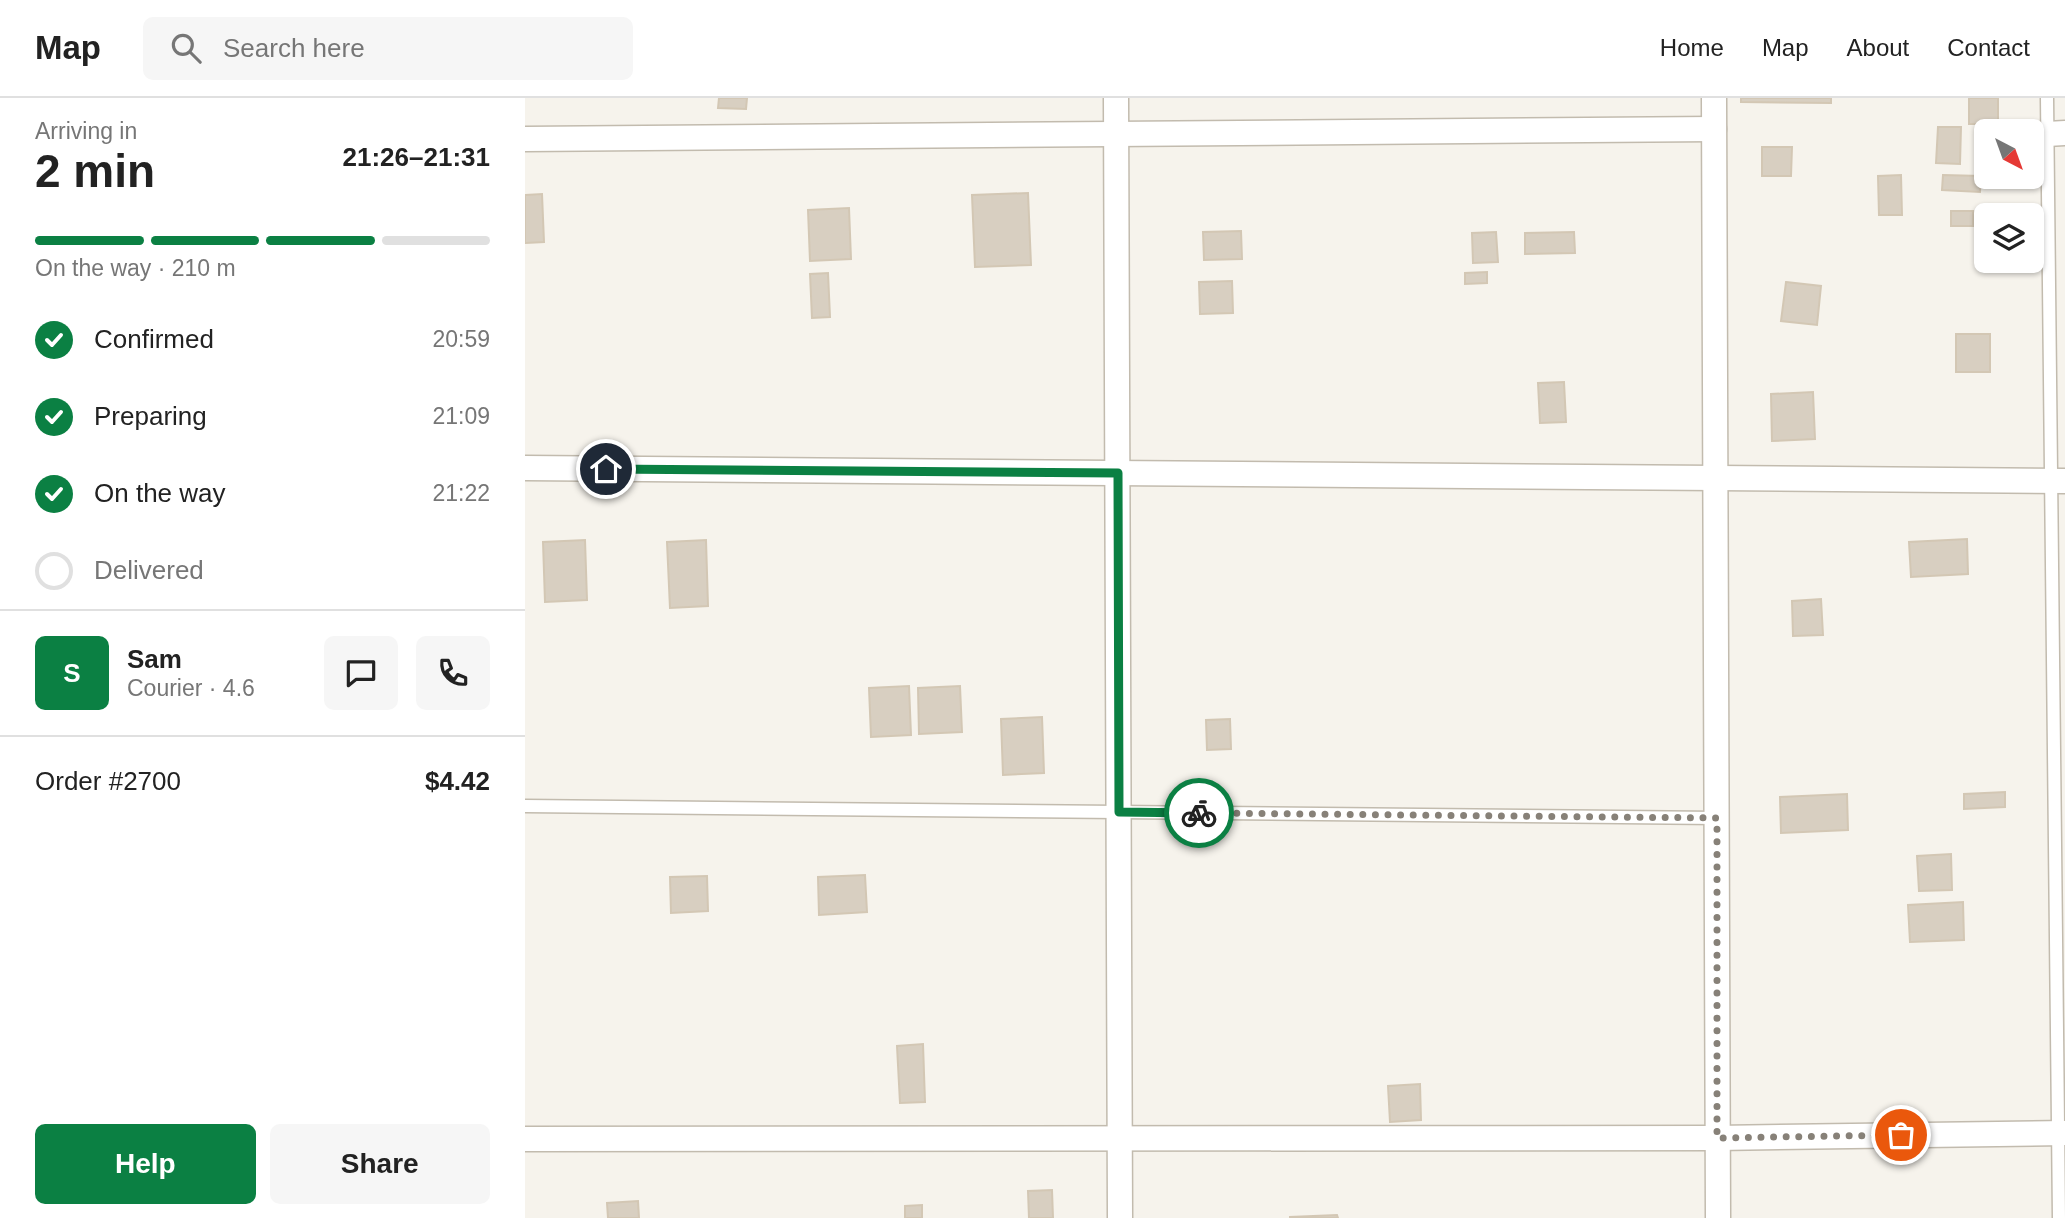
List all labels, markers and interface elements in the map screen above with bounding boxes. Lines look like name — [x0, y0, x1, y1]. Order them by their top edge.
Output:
search box — [143, 17, 633, 80]
text: Map — [35, 29, 101, 66]
icon: search — [167, 29, 205, 67]
text: Search here — [223, 33, 365, 63]
text: Home — [1660, 34, 1724, 61]
text: Map — [1762, 34, 1809, 61]
text: About — [1847, 34, 1909, 61]
text: Contact — [1947, 34, 2030, 61]
text: Arriving in — [35, 118, 137, 144]
north arrow — [1974, 119, 2044, 189]
map controls — [1974, 119, 2044, 273]
text: 21:26–21:31 — [343, 142, 490, 172]
text: 2 min — [35, 145, 155, 197]
button: layers — [1974, 203, 2044, 273]
text: On the way · 210 m — [35, 255, 236, 281]
icon: check — [35, 321, 73, 359]
text: Confirmed — [94, 324, 214, 354]
text: 20:59 — [432, 326, 490, 352]
icon: check — [35, 398, 73, 436]
text: Preparing — [94, 401, 207, 431]
text: 21:09 — [432, 403, 490, 429]
pin — [576, 439, 636, 499]
icon: home — [587, 450, 625, 488]
icon: check — [35, 475, 73, 513]
text: On the way — [94, 478, 226, 508]
text: 21:22 — [432, 480, 490, 506]
text: Delivered — [94, 555, 204, 585]
button: chat — [324, 636, 398, 710]
button: phone — [416, 636, 490, 710]
text: Sam — [127, 644, 182, 674]
text: S — [63, 658, 81, 688]
text: Courier · 4.6 — [127, 675, 255, 701]
text: Order #2700 — [35, 766, 181, 796]
text: $4.42 — [425, 766, 490, 796]
courier — [1164, 778, 1234, 848]
icon: bike — [1180, 794, 1218, 832]
pin — [1871, 1105, 1931, 1165]
icon: bag — [1882, 1116, 1920, 1154]
button: Help — [35, 1124, 256, 1204]
button: Share — [270, 1124, 490, 1204]

